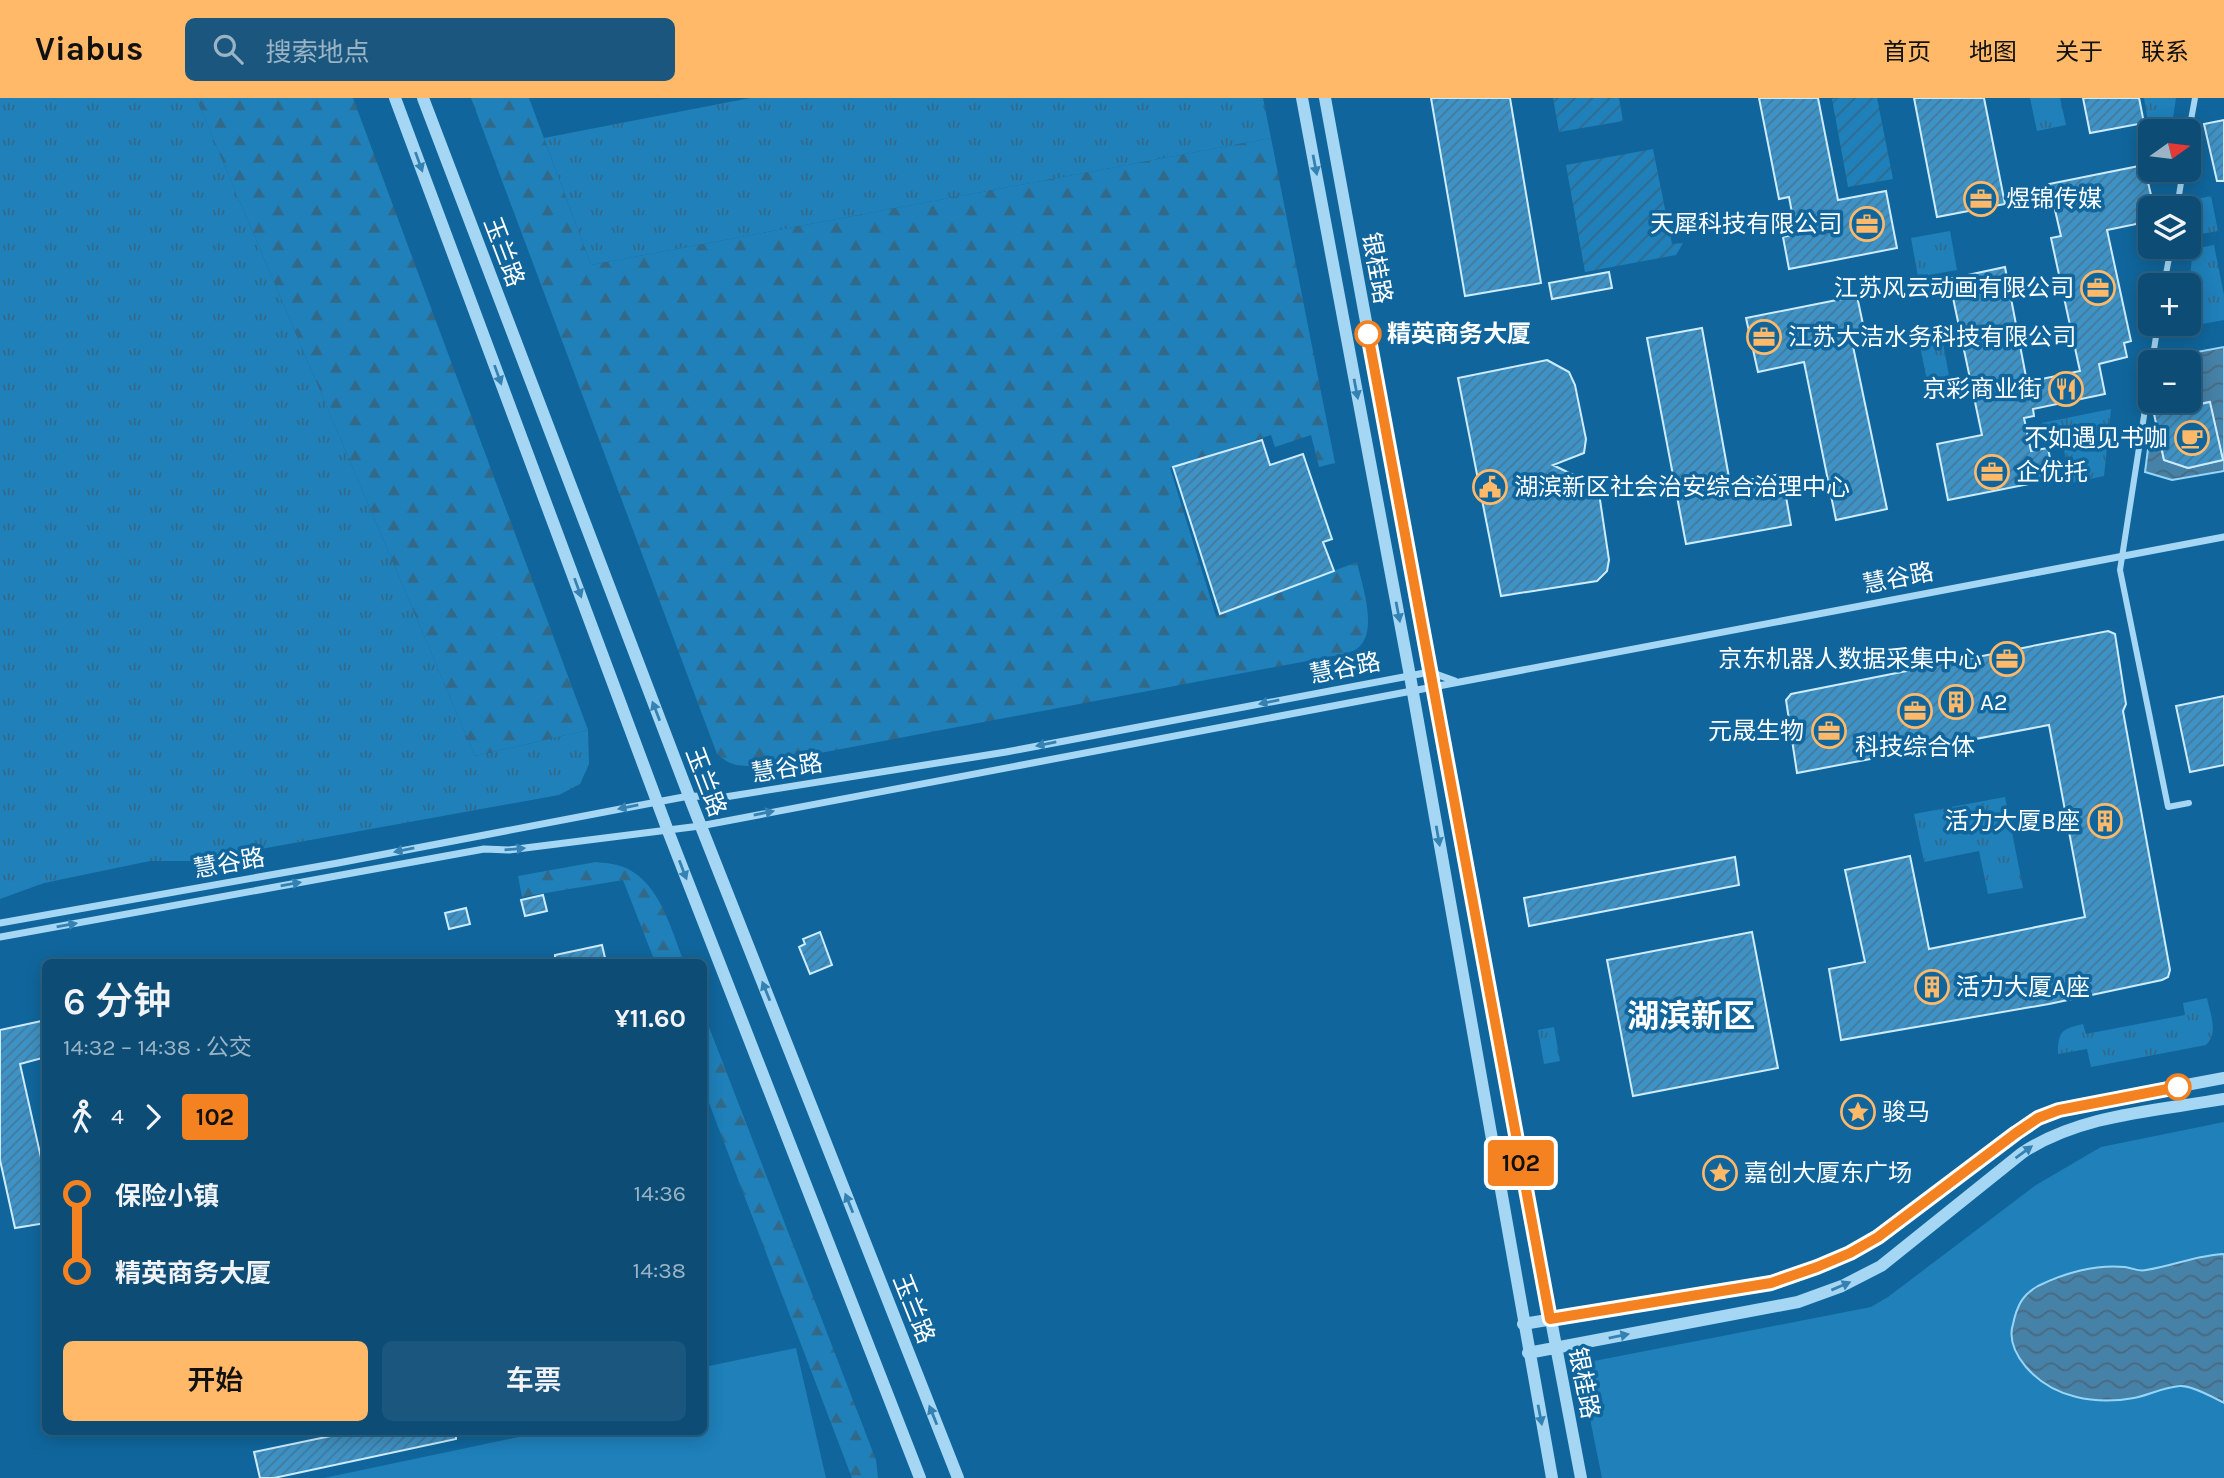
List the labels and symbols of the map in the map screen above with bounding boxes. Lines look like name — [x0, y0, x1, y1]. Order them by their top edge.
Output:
north arrow — [2138, 119, 2202, 182]
one-way arrow — [414, 151, 425, 172]
one-way arrow — [1310, 154, 1321, 176]
office icon: 煜锦传媒 — [1962, 180, 2000, 218]
place label: 煜锦传媒 — [2006, 185, 2102, 213]
office icon: 天犀科技有限公司 — [1848, 205, 1886, 243]
place label: 天犀科技有限公司 — [1650, 210, 1842, 238]
street label: 玉兰路 — [478, 213, 530, 291]
street label: 银桂路 — [1357, 230, 1397, 306]
office icon: 江苏风云动画有限公司 — [2079, 269, 2117, 307]
place label: 江苏风云动画有限公司 — [1834, 274, 2074, 302]
office icon: 江苏大洁水务科技有限公司 — [1745, 318, 1783, 356]
place label: 精英商务大厦 — [1387, 320, 1531, 348]
marker: 精英商务大厦 — [1355, 321, 1381, 347]
place label: 江苏大洁水务科技有限公司 — [1788, 323, 2076, 351]
one-way arrow — [493, 365, 504, 386]
restaurant icon: 京彩商业街 — [2047, 370, 2085, 408]
place label: 京彩商业街 — [1922, 375, 2042, 403]
one-way arrow — [1351, 378, 1362, 400]
cafe icon: 不如遇见书咖 — [2173, 419, 2211, 457]
place label: 不如遇见书咖 — [2024, 424, 2168, 452]
office icon: 企优托 — [1973, 453, 2011, 491]
place label: 企优托 — [2016, 458, 2088, 486]
public building icon: 湖滨新区社会治安综合治理中心 — [1471, 468, 1509, 506]
place label: 湖滨新区社会治安综合治理中心 — [1514, 473, 1850, 501]
street label: 慧谷路 — [1860, 557, 1936, 599]
one-way arrow — [572, 578, 583, 599]
one-way arrow — [1393, 602, 1404, 624]
office icon: 京东机器人数据采集中心 — [1988, 640, 2026, 678]
place label: 京东机器人数据采集中心 — [1718, 645, 1982, 673]
street label: 慧谷路 — [1307, 647, 1383, 689]
building icon: A2 — [1937, 683, 1975, 721]
place label: A2 — [1980, 688, 2008, 716]
office icon: 科技综合体 — [1896, 692, 1934, 730]
one-way arrow — [1258, 697, 1280, 708]
one-way arrow — [651, 700, 662, 721]
office icon: 元晟生物 — [1810, 712, 1848, 750]
place label: 元晟生物 — [1708, 717, 1804, 745]
place label: 科技综合体 — [1855, 733, 1975, 761]
one-way arrow — [1035, 739, 1057, 750]
street label: 玉兰路 — [680, 743, 732, 821]
street label: 慧谷路 — [749, 749, 825, 787]
one-way arrow — [617, 802, 639, 813]
building icon: 活力大厦B座 — [2086, 802, 2124, 840]
place label: 活力大厦B座 — [1945, 807, 2080, 835]
one-way arrow — [754, 808, 776, 819]
one-way arrow — [1433, 825, 1444, 847]
street label: 慧谷路 — [191, 843, 267, 883]
one-way arrow — [504, 843, 526, 854]
one-way arrow — [393, 845, 415, 856]
one-way arrow — [678, 860, 689, 881]
one-way arrow — [280, 878, 302, 889]
one-way arrow — [56, 919, 78, 930]
building icon: 活力大厦A座 — [1913, 968, 1951, 1006]
place label: 活力大厦A座 — [1956, 973, 2090, 1001]
one-way arrow — [760, 981, 771, 1002]
district label: 湖滨新区 — [1627, 998, 1755, 1035]
unlabelled marker — [2165, 1074, 2191, 1100]
place icon: 骏马 — [1839, 1093, 1877, 1131]
place label: 骏马 — [1882, 1098, 1930, 1126]
line badge: 102 — [1481, 1140, 1561, 1186]
one-way arrow — [2015, 1146, 2033, 1160]
place icon: 嘉创大厦东广场 — [1701, 1154, 1739, 1192]
place label: 嘉创大厦东广场 — [1744, 1159, 1912, 1187]
one-way arrow — [844, 1192, 855, 1213]
street label: 玉兰路 — [888, 1270, 940, 1348]
one-way arrow — [1831, 1280, 1851, 1292]
one-way arrow — [1608, 1330, 1630, 1341]
street label: 银桂路 — [1563, 1345, 1605, 1421]
one-way arrow — [927, 1404, 938, 1425]
one-way arrow — [1535, 1404, 1546, 1426]

